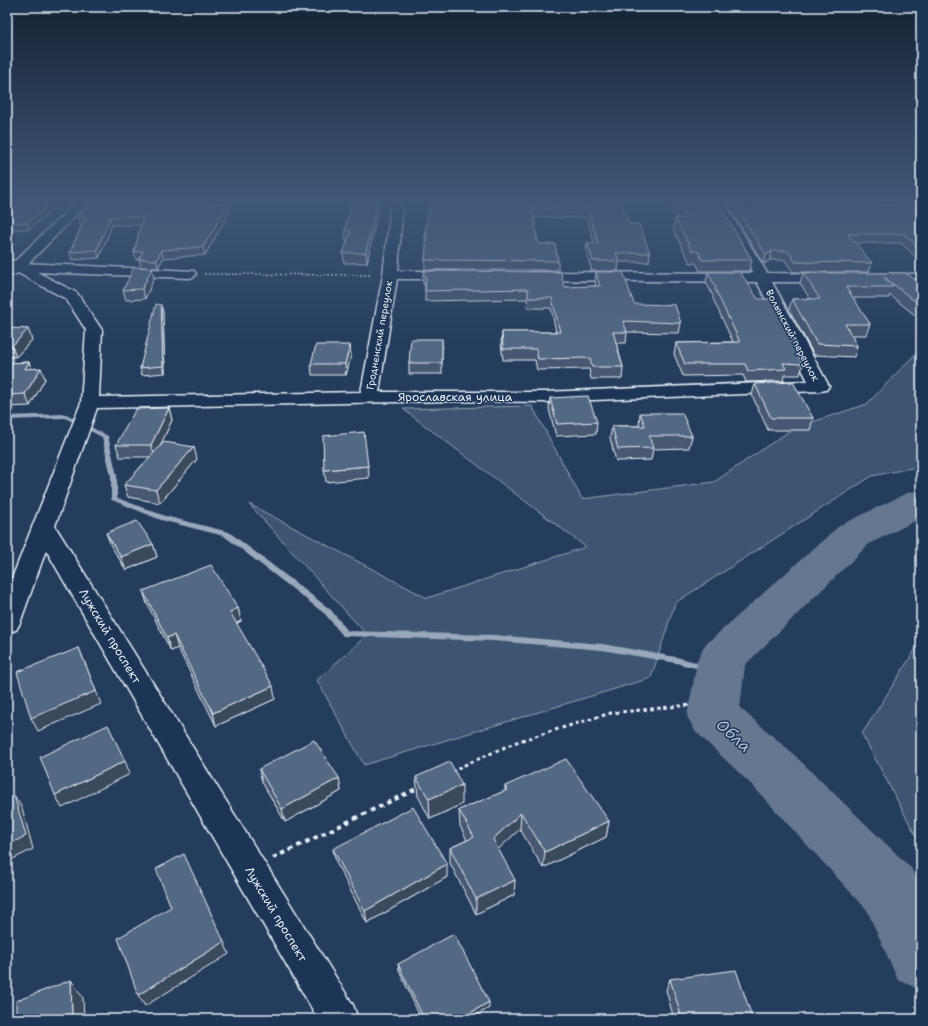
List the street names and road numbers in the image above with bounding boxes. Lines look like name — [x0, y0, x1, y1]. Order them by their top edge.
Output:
street label: Гродненский переулок — [363, 279, 396, 391]
street label: Волынский переулок — [763, 287, 823, 384]
street label: Ярославская улица — [398, 389, 513, 405]
street label: Лужский проспект — [75, 586, 145, 687]
street label: Лужский проспект — [241, 864, 311, 965]

